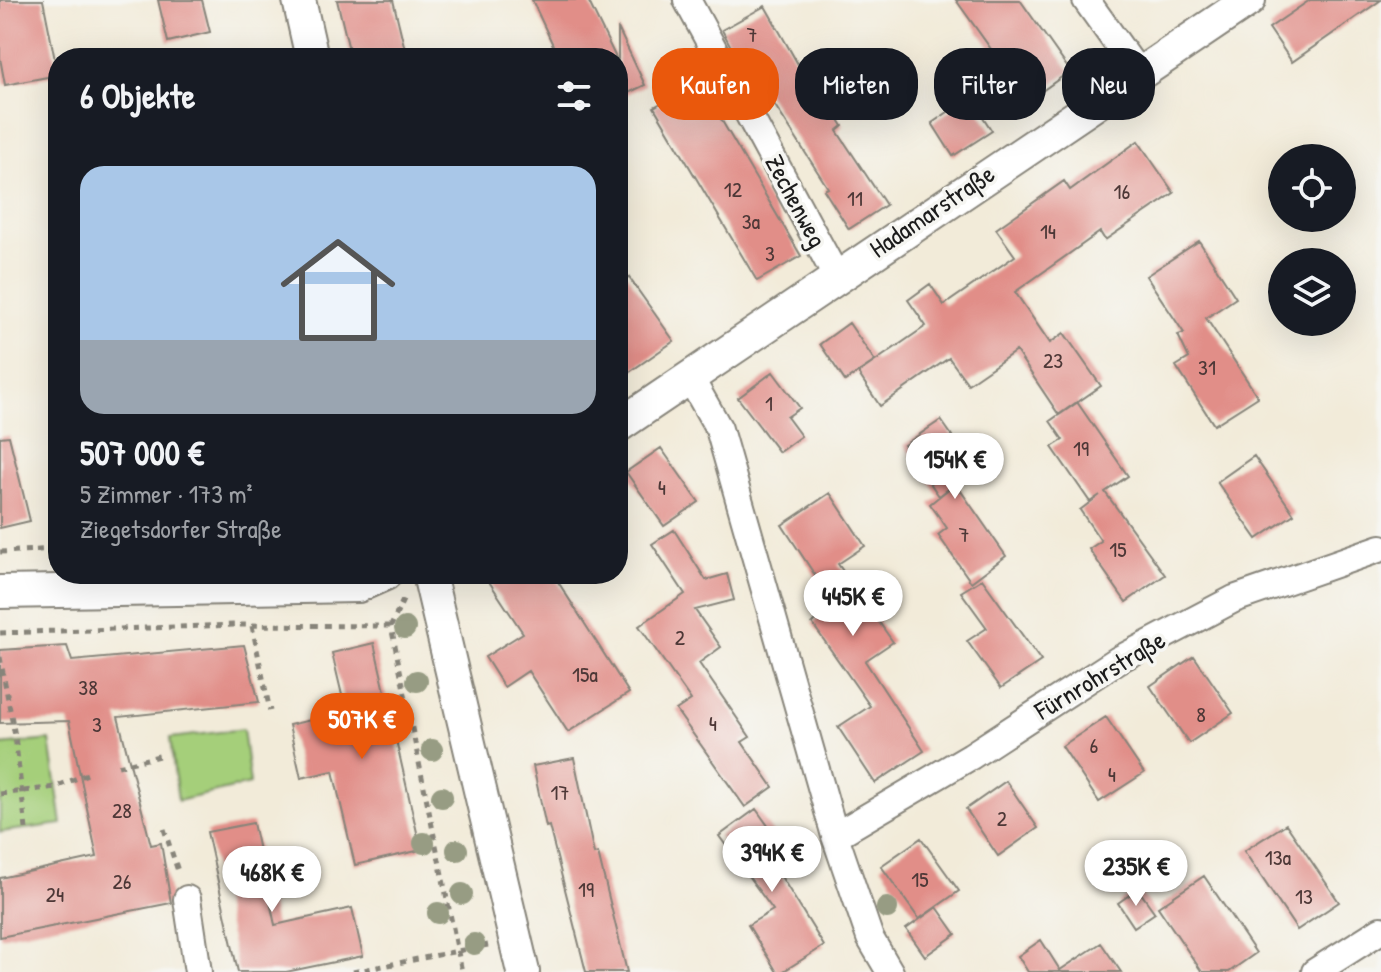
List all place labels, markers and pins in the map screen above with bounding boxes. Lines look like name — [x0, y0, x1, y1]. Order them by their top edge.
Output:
pin: 154K € — [890, 433, 1020, 501]
pin: 445K € — [788, 570, 918, 638]
pin: 507K € — [297, 693, 427, 761]
pin: 394K € — [707, 826, 837, 894]
pin: 235K € — [1071, 840, 1201, 908]
pin: 468K € — [207, 846, 337, 914]

